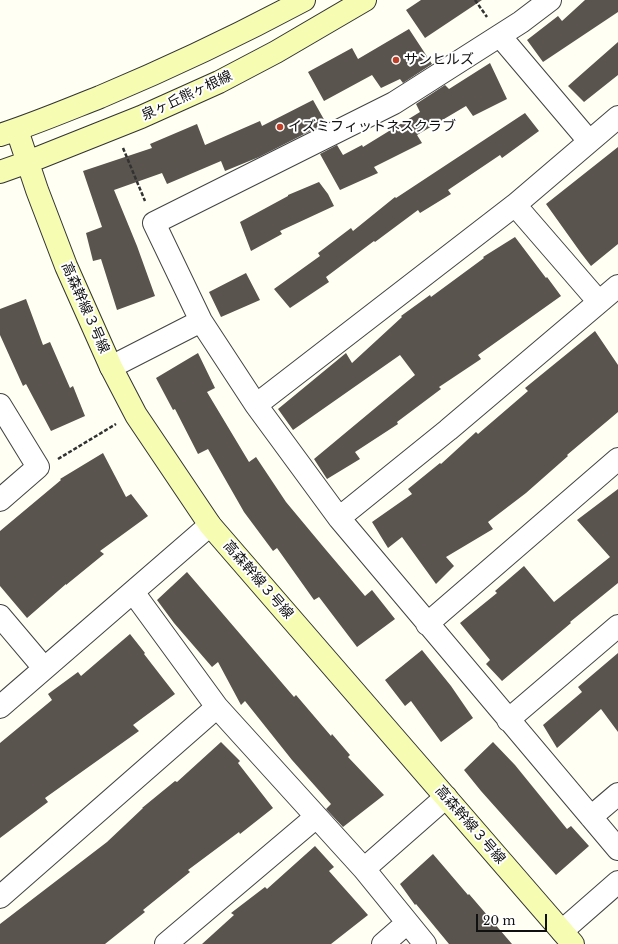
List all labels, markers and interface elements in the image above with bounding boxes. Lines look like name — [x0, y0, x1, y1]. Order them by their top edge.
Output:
place label: サンヒルズ — [404, 52, 474, 68]
marker: サンヒルズ — [391, 55, 401, 65]
street label: 泉ヶ丘熊ヶ根線 — [139, 68, 235, 124]
place label: イズミフィットネスクラブ — [288, 119, 456, 135]
marker: イズミフィットネスクラブ — [275, 122, 285, 132]
street label: 高森幹線３号線 — [57, 260, 113, 356]
street label: 高森幹線３号線 — [220, 538, 296, 622]
street label: 高森幹線３号線 — [432, 783, 508, 867]
scale bar — [478, 906, 549, 932]
text: 20 m — [483, 913, 515, 928]

